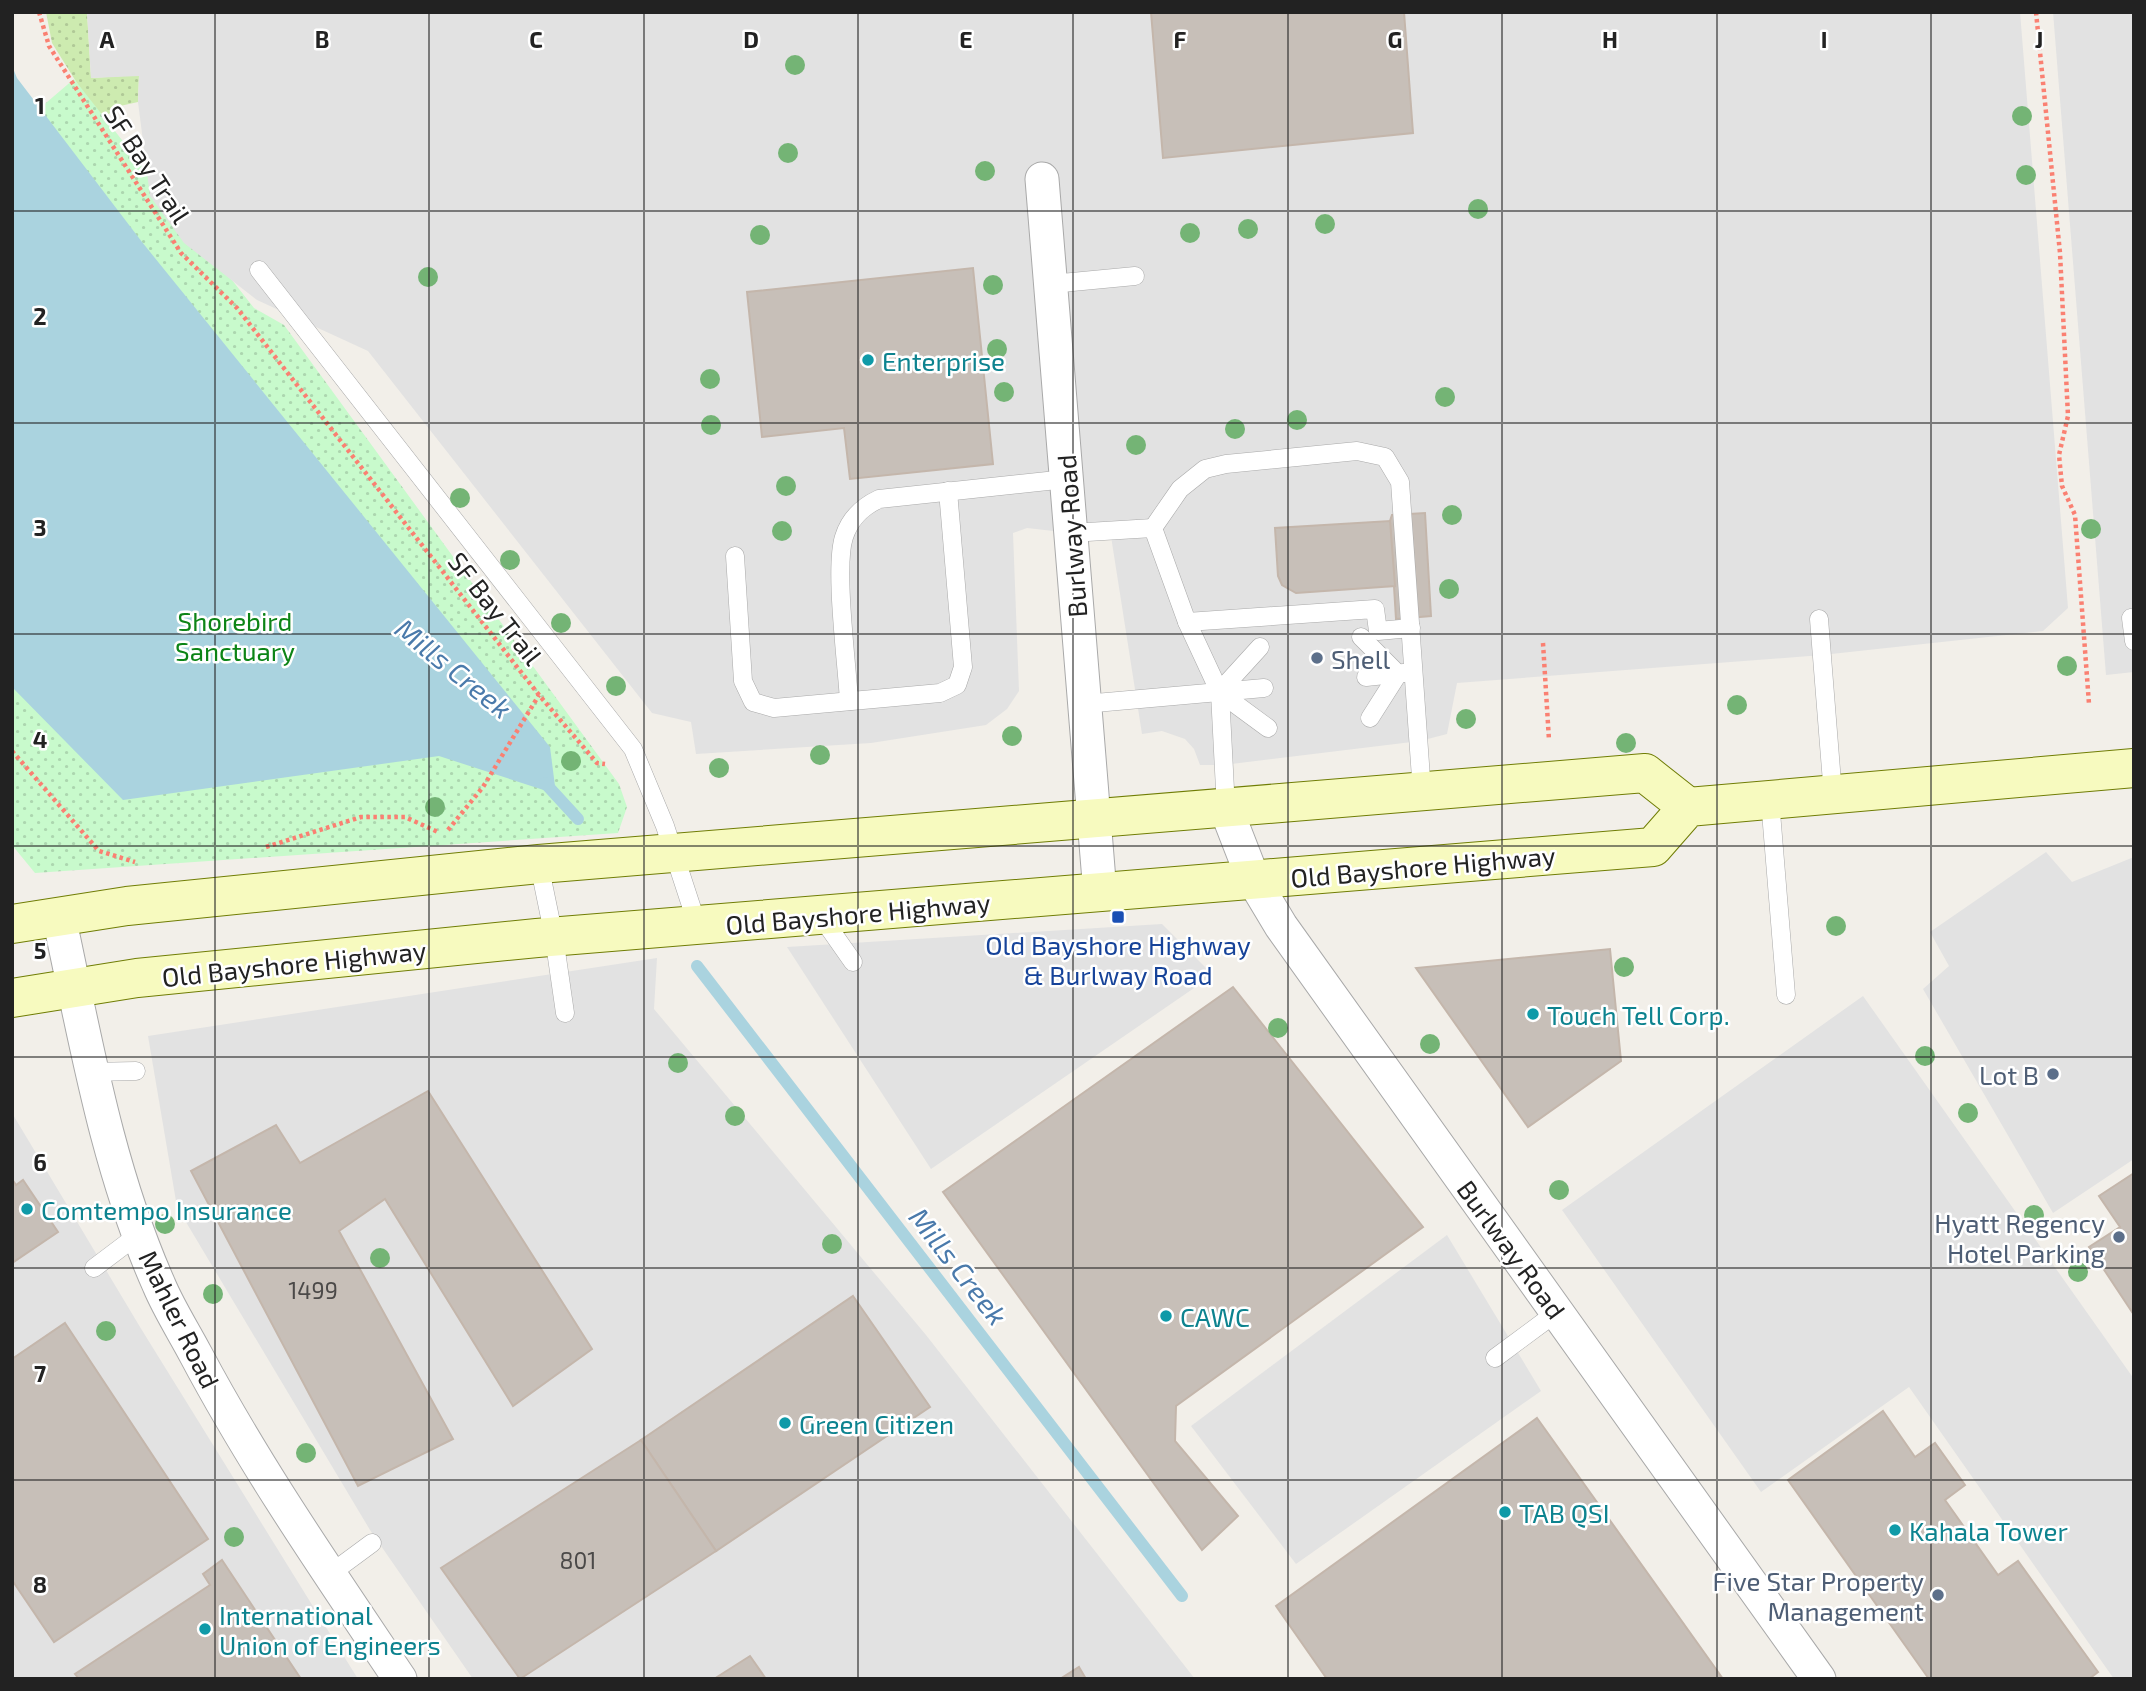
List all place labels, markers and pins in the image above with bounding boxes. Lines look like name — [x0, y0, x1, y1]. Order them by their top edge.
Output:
place label: Enterprise — [882, 345, 1005, 376]
marker: Enterprise — [860, 352, 876, 368]
place label: Shell — [1331, 643, 1390, 674]
marker: Shell — [1309, 650, 1325, 666]
marker: Old Bayshore Highway & Burlway Road — [1110, 909, 1126, 925]
place label: Old Bayshore Highway & Burlway Road — [985, 929, 1251, 990]
place label: Touch Tell Corp. — [1547, 999, 1730, 1030]
marker: Touch Tell Corp. — [1525, 1006, 1541, 1022]
place label: Lot B — [1979, 1059, 2039, 1090]
marker: Lot B — [2045, 1066, 2061, 1082]
place label: Comtempo Insurance — [41, 1194, 292, 1225]
marker: Comtempo Insurance — [19, 1201, 35, 1217]
place label: Hyatt Regency Hotel Parking — [1934, 1207, 2105, 1268]
marker: Hyatt Regency Hotel Parking — [2111, 1229, 2127, 1245]
place label: CAWC — [1180, 1301, 1250, 1332]
marker: CAWC — [1158, 1308, 1174, 1324]
place label: Green Citizen — [799, 1408, 954, 1439]
marker: Green Citizen — [777, 1415, 793, 1431]
place label: TAB QSI — [1519, 1497, 1609, 1528]
marker: TAB QSI — [1497, 1504, 1513, 1520]
place label: Kahala Tower — [1909, 1515, 2068, 1546]
marker: Kahala Tower — [1887, 1522, 1903, 1538]
place label: Five Star Property Management — [1713, 1565, 1924, 1626]
marker: Five Star Property Management — [1930, 1587, 1946, 1603]
place label: International Union of Engineers — [219, 1599, 441, 1660]
marker: International Union of Engineers — [197, 1621, 213, 1637]

